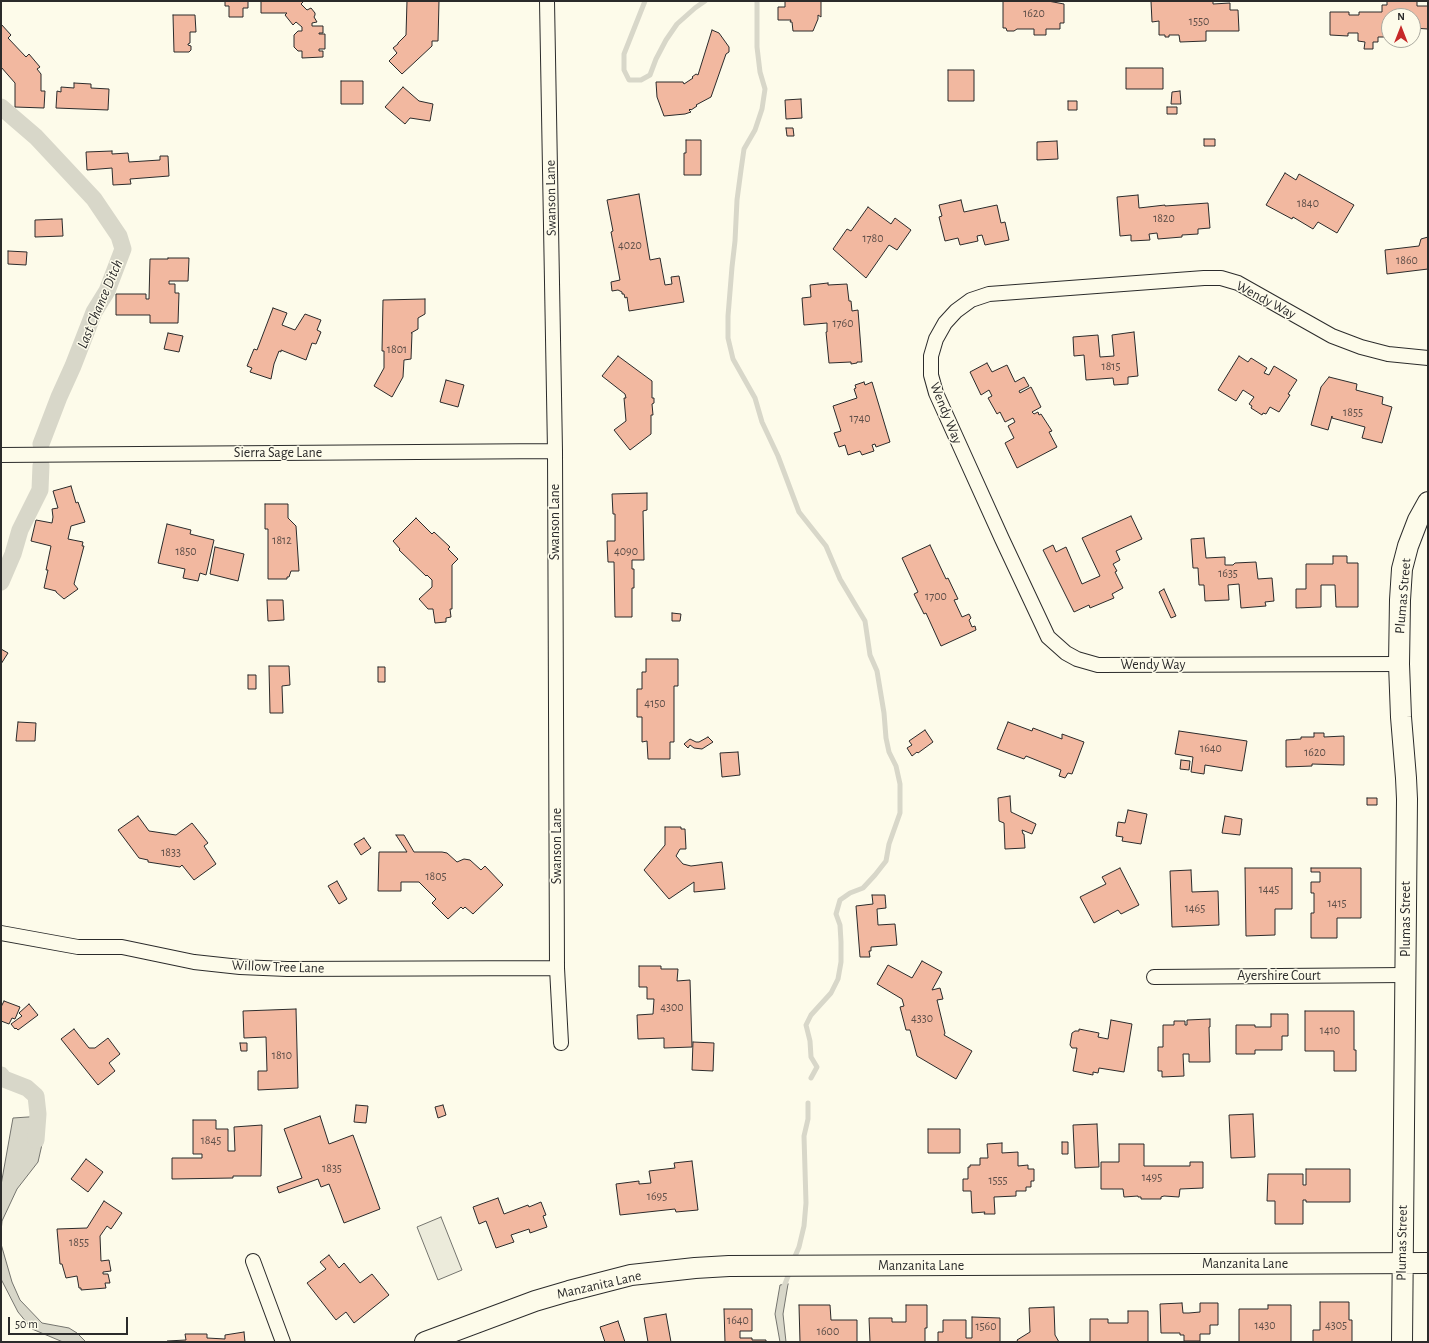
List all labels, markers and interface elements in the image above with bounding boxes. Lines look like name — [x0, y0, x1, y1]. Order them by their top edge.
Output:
house number: 1620 — [1023, 6, 1045, 20]
north arrow — [1381, 8, 1421, 48]
text: N — [1397, 11, 1405, 22]
house number: 1550 — [1189, 14, 1209, 28]
street label: Swanson Lane — [542, 160, 560, 236]
house number: 1840 — [1297, 196, 1319, 210]
house number: 1820 — [1153, 211, 1175, 225]
house number: 1780 — [862, 231, 884, 245]
house number: 4020 — [618, 238, 642, 252]
house number: 1860 — [1396, 253, 1418, 267]
water label: Last Chance Ditch — [73, 257, 127, 351]
street label: Wendy Way — [1233, 277, 1299, 323]
house number: 1760 — [832, 316, 854, 330]
house number: 1801 — [387, 342, 407, 356]
house number: 1815 — [1102, 359, 1120, 373]
street label: Wendy Way — [926, 380, 966, 446]
house number: 1855 — [1343, 405, 1363, 419]
house number: 1740 — [849, 411, 871, 425]
street label: Sierra Sage Lane — [234, 445, 322, 461]
street label: Swanson Lane — [547, 484, 563, 560]
house number: 1812 — [272, 533, 292, 547]
house number: 1850 — [175, 544, 197, 558]
house number: 4090 — [614, 544, 638, 558]
street label: Plumas Street — [1391, 557, 1415, 635]
house number: 1635 — [1218, 566, 1238, 580]
house number: 1700 — [925, 589, 947, 603]
street label: Wendy Way — [1120, 657, 1186, 673]
house number: 4150 — [644, 696, 666, 710]
house number: 1640 — [1200, 741, 1222, 755]
house number: 1620 — [1304, 745, 1326, 759]
street label: Swanson Lane — [549, 808, 565, 884]
house number: 1833 — [161, 845, 181, 859]
house number: 1805 — [425, 869, 447, 883]
street label: Plumas Street — [1398, 881, 1414, 957]
house number: 1445 — [1259, 882, 1279, 896]
house number: 1415 — [1327, 896, 1347, 910]
house number: 1465 — [1185, 901, 1205, 915]
street label: Willow Tree Lane — [231, 957, 325, 977]
street label: Ayershire Court — [1237, 968, 1321, 984]
house number: 4300 — [660, 1000, 684, 1014]
house number: 4330 — [911, 1011, 933, 1025]
house number: 1410 — [1320, 1023, 1340, 1037]
house number: 1810 — [272, 1048, 292, 1062]
house number: 1845 — [201, 1133, 221, 1147]
house number: 1835 — [322, 1161, 342, 1175]
house number: 1495 — [1142, 1170, 1162, 1184]
house number: 1555 — [988, 1173, 1008, 1187]
house number: 1695 — [647, 1189, 667, 1203]
street label: Plumas Street — [1393, 1205, 1411, 1281]
house number: 1855 — [69, 1235, 89, 1249]
street label: Manzanita Lane — [1202, 1256, 1288, 1272]
street label: Manzanita Lane — [878, 1258, 964, 1274]
street label: Manzanita Lane — [555, 1267, 643, 1303]
scale bar — [10, 1309, 130, 1335]
house number: 1640 — [727, 1313, 749, 1327]
text: 50 m — [15, 1318, 38, 1330]
house number: 1430 — [1254, 1318, 1276, 1332]
house number: 4305 — [1325, 1318, 1347, 1332]
house number: 1560 — [975, 1319, 997, 1333]
house number: 1600 — [817, 1324, 839, 1338]

